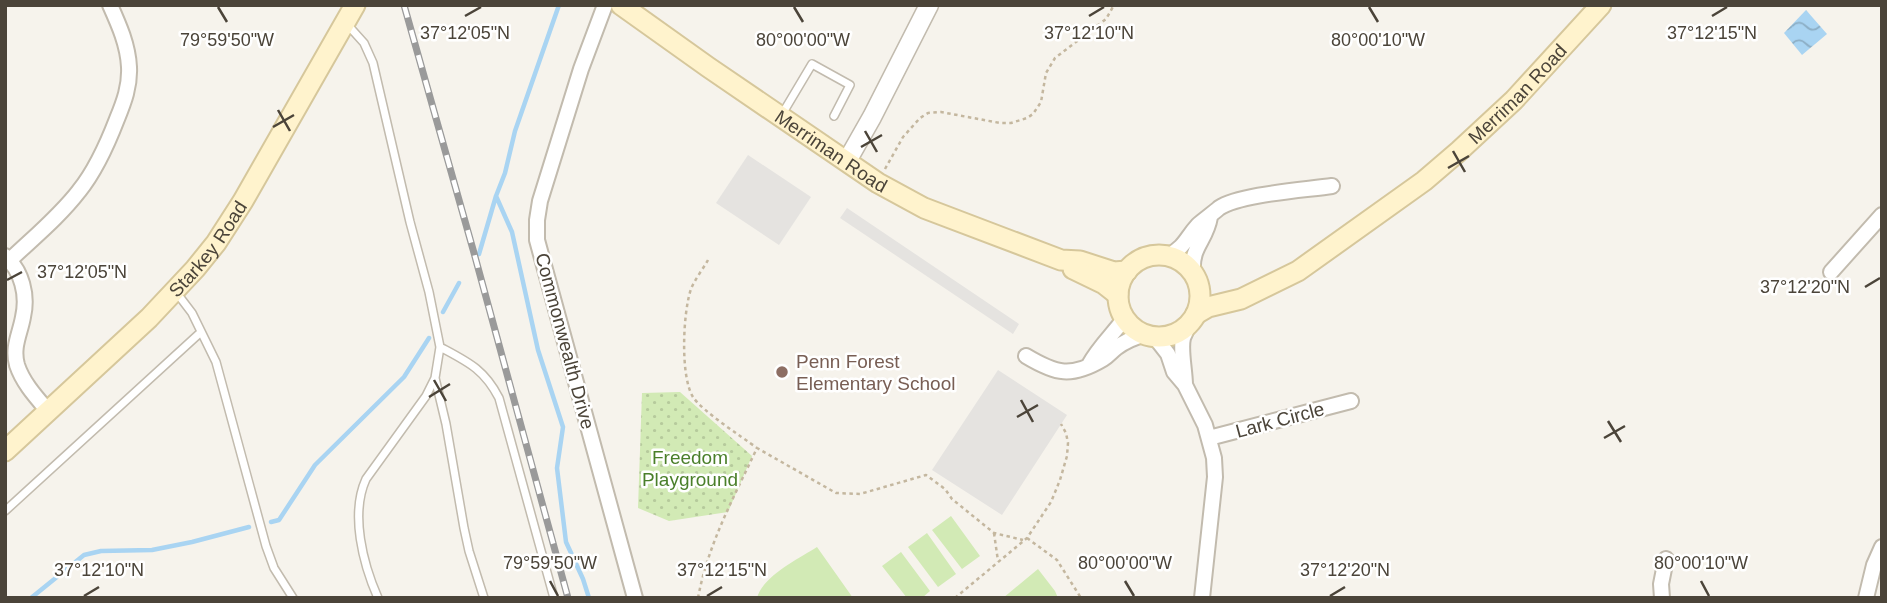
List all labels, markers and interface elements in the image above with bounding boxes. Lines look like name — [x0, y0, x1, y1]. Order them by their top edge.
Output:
text: 37°12'05"N — [420, 23, 510, 43]
text: 37°12'10"N — [1044, 23, 1134, 43]
text: 37°12'15"N — [1667, 23, 1757, 43]
text: 79°59'50"W — [180, 30, 274, 50]
text: 80°00'00"W — [756, 30, 850, 50]
text: 80°00'10"W — [1331, 30, 1425, 50]
street label: Merriman Road — [1464, 40, 1571, 148]
street label: Merriman Road — [771, 105, 891, 196]
street label: Starkey Road — [164, 197, 251, 301]
street label: Commonwealth Drive — [531, 251, 599, 431]
text: 37°12'05"N — [37, 262, 127, 282]
text: 37°12'20"N — [1760, 277, 1850, 297]
place label: Penn Forest Elementary School — [796, 351, 955, 394]
marker: Penn Forest Elementary School — [774, 364, 790, 380]
street label: Lark Circle — [1233, 398, 1327, 442]
park label: Freedom Playground — [642, 447, 738, 490]
text: 79°59'50"W — [503, 553, 597, 573]
text: 80°00'00"W — [1078, 553, 1172, 573]
text: 80°00'10"W — [1654, 553, 1748, 573]
text: 37°12'10"N — [54, 560, 144, 580]
text: 37°12'15"N — [677, 560, 767, 580]
text: 37°12'20"N — [1300, 560, 1390, 580]

